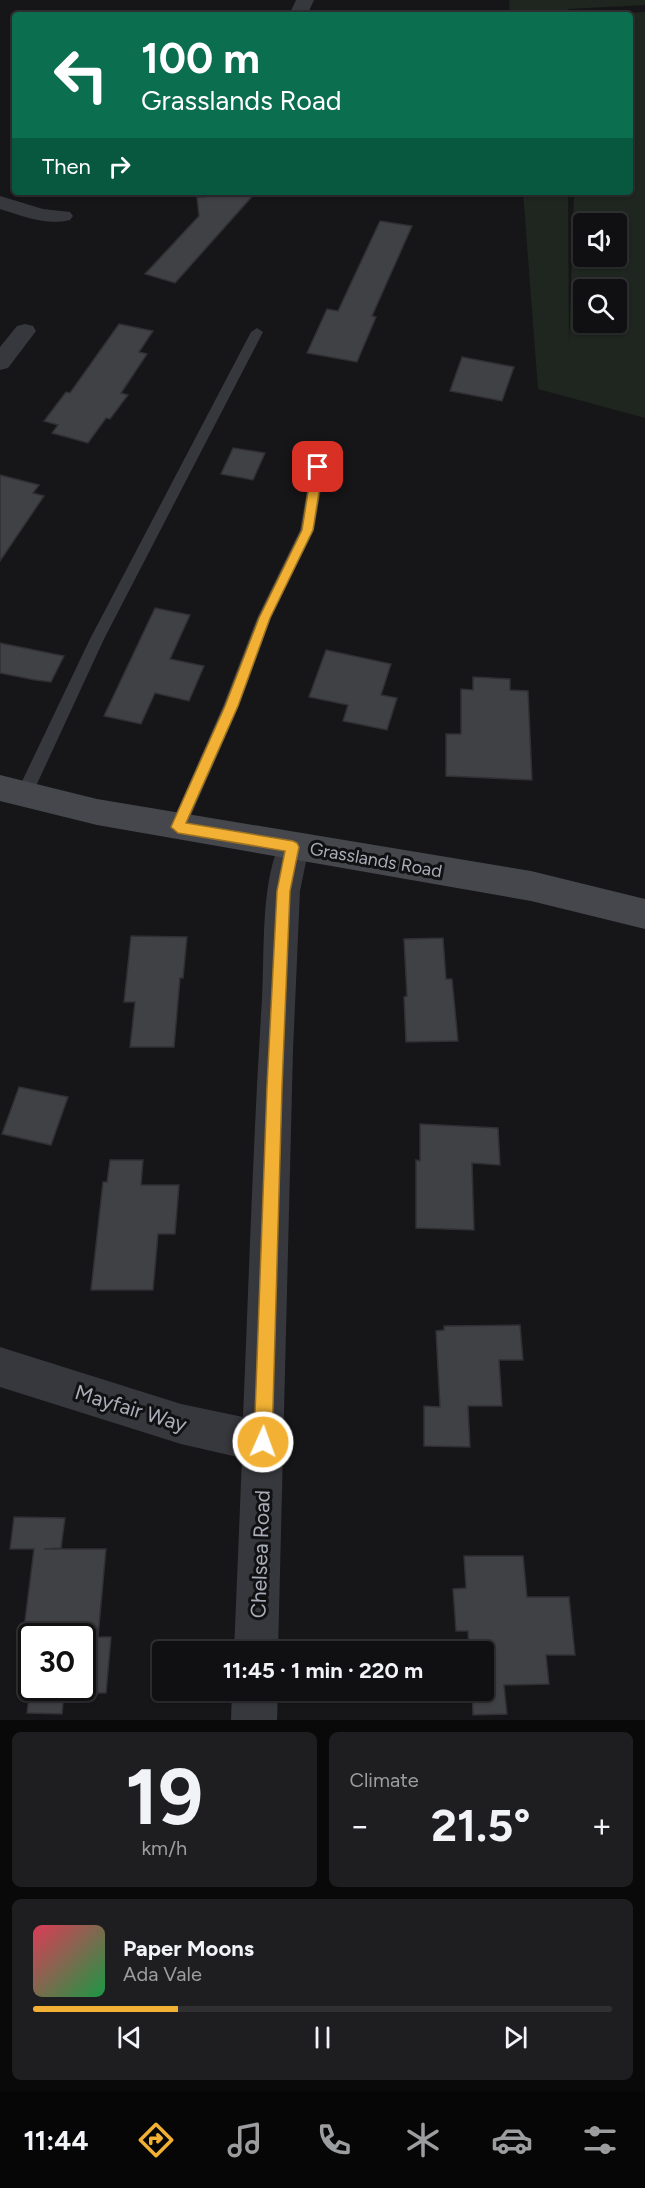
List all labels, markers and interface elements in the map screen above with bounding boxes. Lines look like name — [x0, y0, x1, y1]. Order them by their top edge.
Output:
text: 100 m — [141, 33, 260, 84]
icon: left — [42, 36, 120, 114]
text: Grasslands Road — [141, 84, 342, 117]
icon: right — [103, 150, 136, 183]
text: Then — [42, 153, 91, 180]
map controls — [573, 213, 627, 333]
button: sound — [573, 213, 627, 267]
button: search — [573, 279, 627, 333]
pin — [292, 441, 343, 492]
icon: arrive — [301, 450, 334, 483]
street label: Grasslands Road — [308, 838, 444, 882]
street label: Mayfair Way — [72, 1379, 190, 1437]
position arrow — [231, 1410, 295, 1474]
street label: Chelsea Road — [245, 1489, 275, 1619]
speed limit sign: 30 — [18, 1623, 96, 1701]
text: 11:45 · 1 min · 220 m — [223, 1657, 423, 1684]
text: 19 — [125, 1750, 203, 1844]
text: Climate — [350, 1768, 419, 1792]
text: 21.5° — [431, 1798, 530, 1852]
text: − — [350, 1806, 370, 1845]
text: + — [591, 1806, 612, 1845]
text: km/h — [141, 1836, 187, 1860]
text: Paper Moons — [123, 1935, 254, 1962]
text: Ada Vale — [123, 1962, 202, 1986]
icon: previous — [113, 2021, 146, 2054]
icon: pause — [306, 2021, 339, 2054]
icon: next — [499, 2021, 532, 2054]
icon: directions — [135, 2119, 177, 2161]
icon: music — [224, 2119, 266, 2161]
icon: phone — [313, 2119, 355, 2161]
icon: climate — [402, 2119, 444, 2161]
icon: car — [491, 2119, 533, 2161]
icon: filters — [579, 2119, 621, 2161]
text: 11:44 — [23, 2124, 89, 2157]

